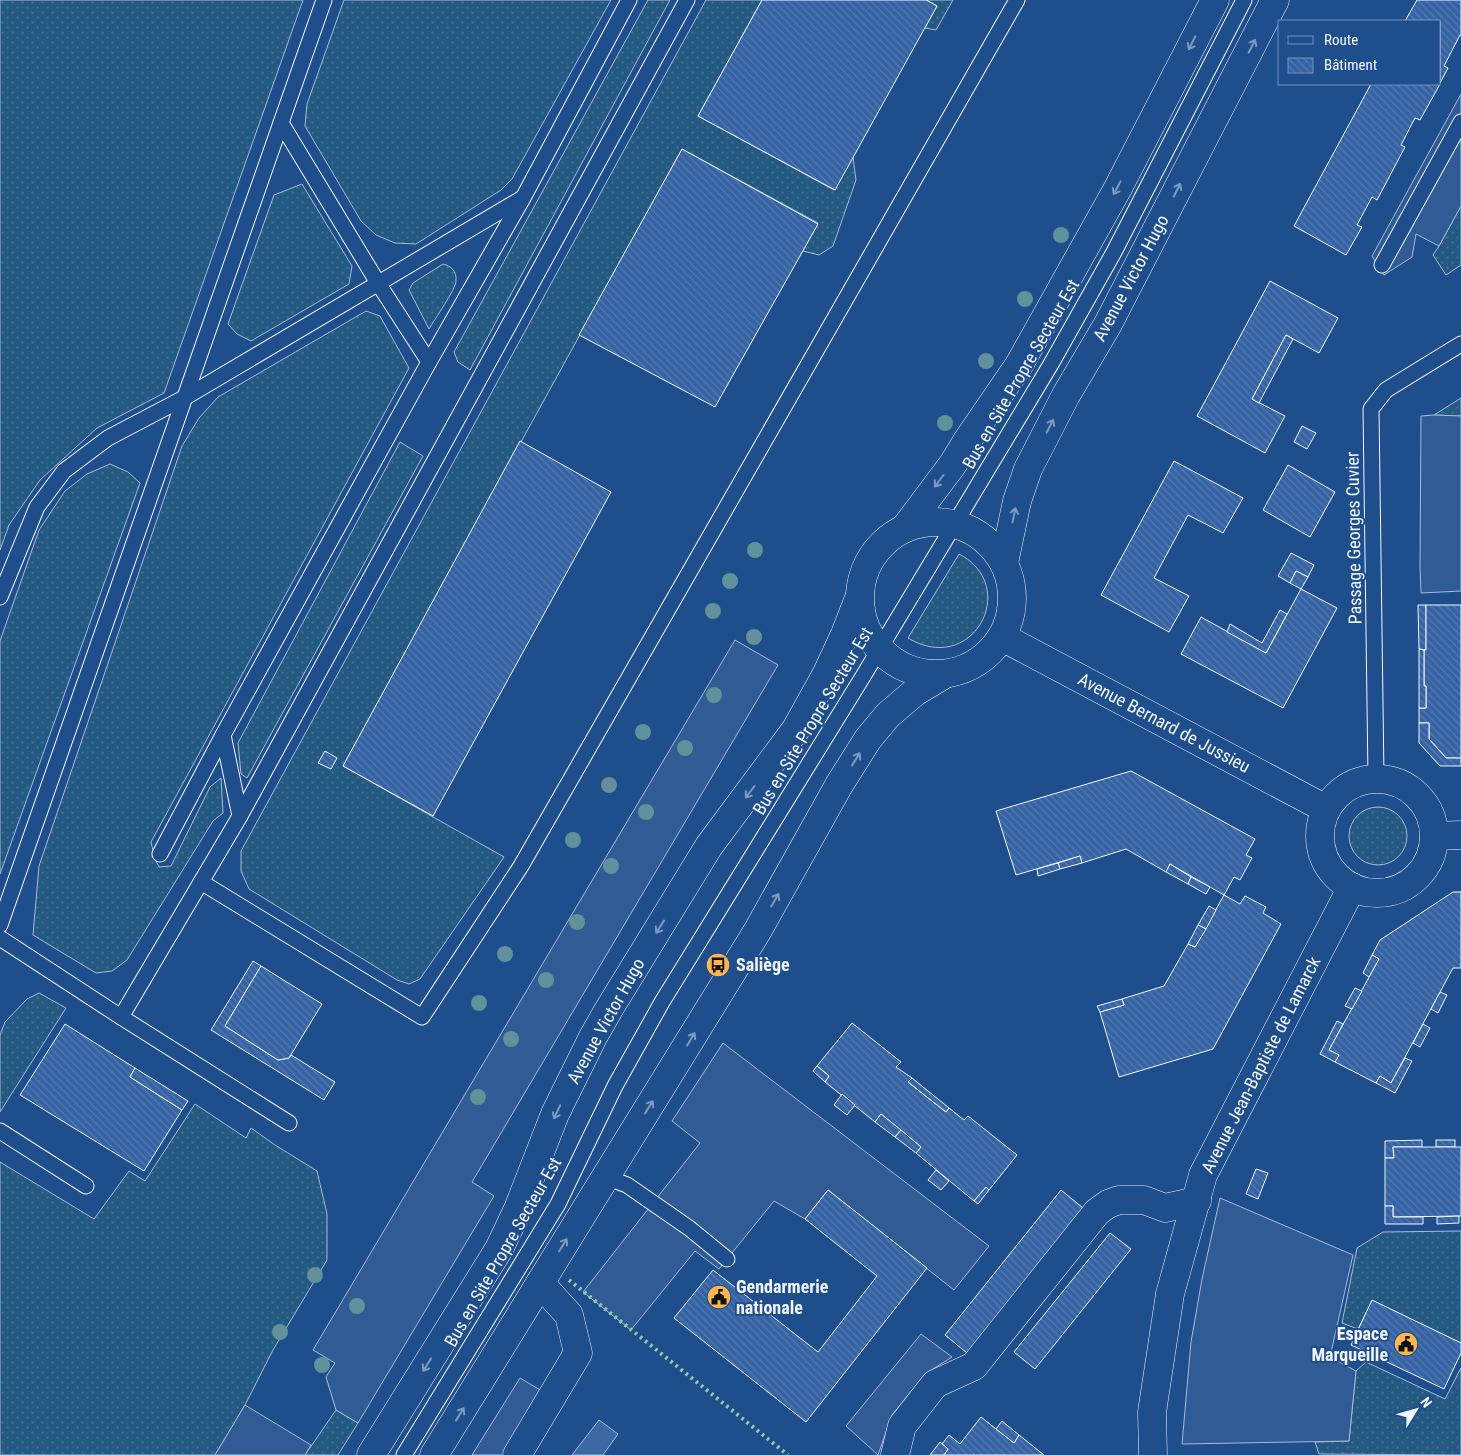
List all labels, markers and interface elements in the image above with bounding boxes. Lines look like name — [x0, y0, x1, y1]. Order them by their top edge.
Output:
legend — [1278, 20, 1441, 85]
text: Route — [1324, 31, 1358, 49]
one-way arrow — [1187, 36, 1197, 51]
one-way arrow — [1248, 39, 1257, 54]
text: Bâtiment — [1324, 56, 1377, 74]
one-way arrow — [1112, 180, 1122, 195]
one-way arrow — [1173, 183, 1182, 198]
street label: Avenue Victor Hugo — [1088, 211, 1173, 345]
street label: Bus en Site Propre Secteur Est — [958, 275, 1083, 472]
one-way arrow — [1045, 418, 1055, 433]
street label: Passage Georges Cuvier — [1341, 451, 1366, 625]
one-way arrow — [934, 474, 945, 487]
one-way arrow — [1010, 508, 1019, 524]
street label: Bus en Site Propre Secteur Est — [748, 623, 877, 818]
street label: Avenue Bernard de Jussieu — [1075, 668, 1254, 777]
one-way arrow — [851, 752, 861, 766]
one-way arrow — [745, 785, 755, 799]
one-way arrow — [771, 893, 781, 908]
one-way arrow — [654, 919, 664, 933]
bus stop icon: Saliège — [705, 952, 731, 978]
street label: Avenue Jean-Baptiste de Lamarck — [1197, 953, 1324, 1177]
street label: Avenue Victor Hugo — [562, 954, 649, 1087]
place label: Saliège — [736, 954, 790, 975]
one-way arrow — [687, 1033, 697, 1047]
one-way arrow — [645, 1101, 655, 1115]
one-way arrow — [551, 1104, 561, 1119]
street label: Bus en Site Propre Secteur Est — [440, 1153, 565, 1350]
one-way arrow — [559, 1239, 569, 1253]
place label: Gendarmerie nationale — [736, 1276, 829, 1318]
public building icon: Gendarmerie nationale — [706, 1284, 732, 1310]
place label: Espace Marqueille — [1311, 1323, 1388, 1365]
public building icon: Espace Marqueille — [1393, 1331, 1419, 1357]
one-way arrow — [422, 1357, 432, 1371]
north arrow — [1391, 1385, 1441, 1435]
text: N — [1417, 1394, 1435, 1410]
one-way arrow — [455, 1407, 465, 1421]

